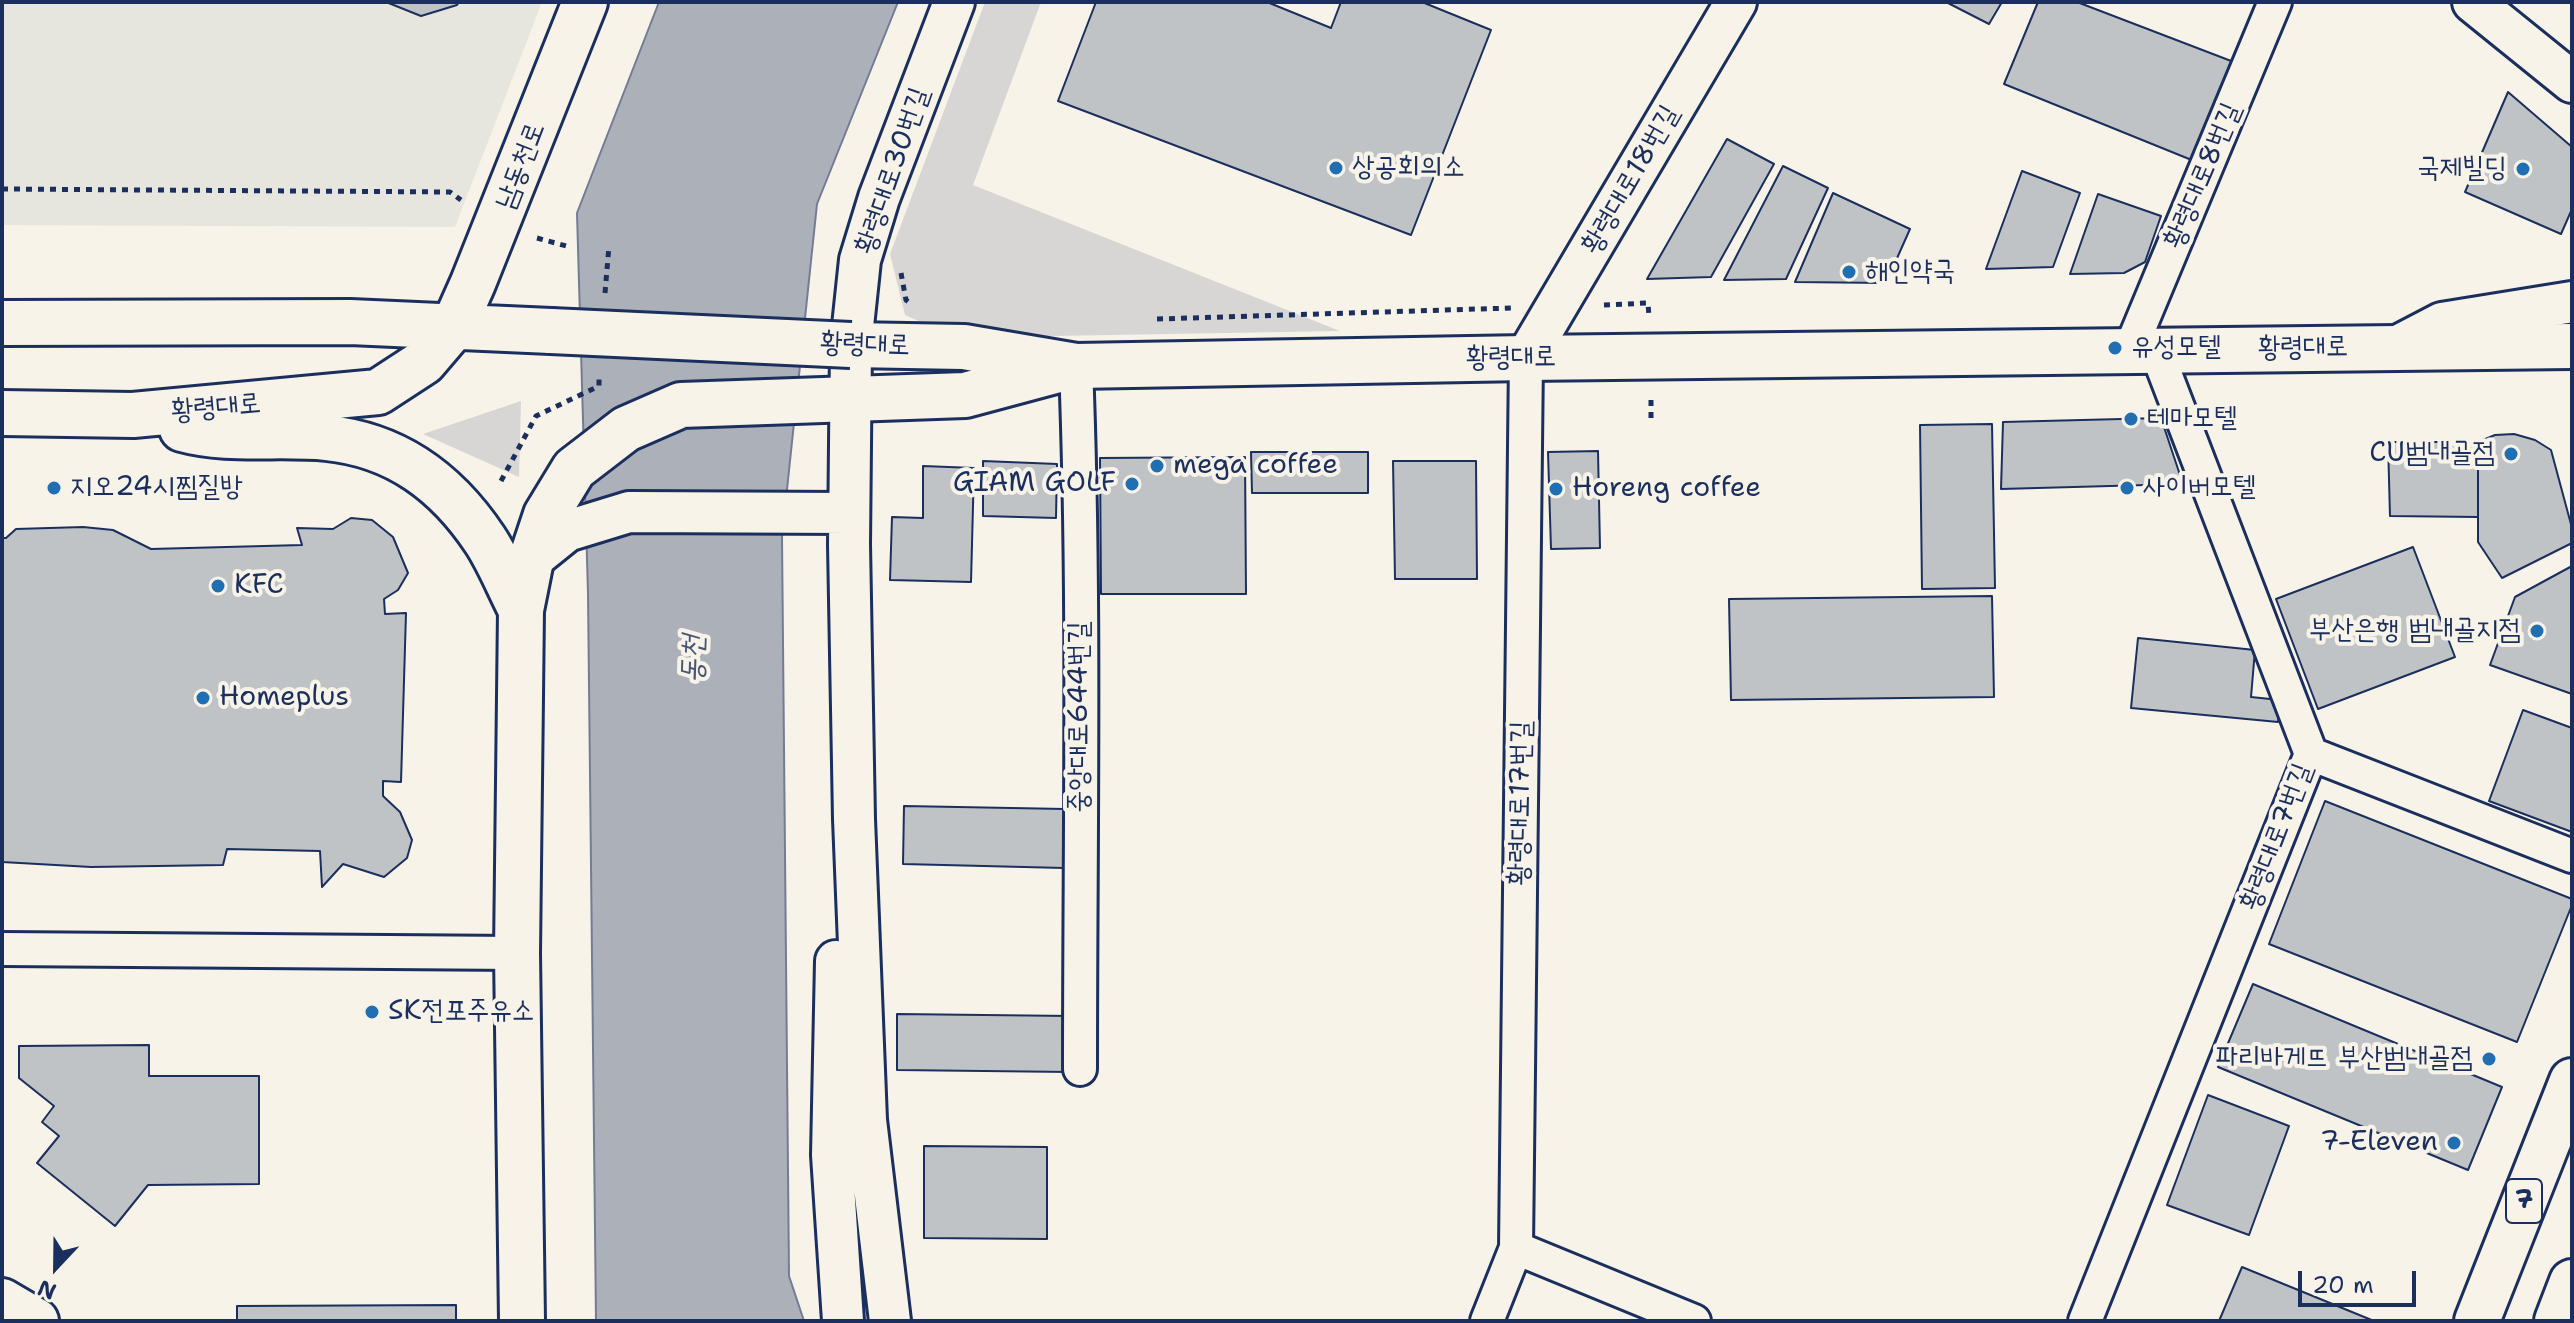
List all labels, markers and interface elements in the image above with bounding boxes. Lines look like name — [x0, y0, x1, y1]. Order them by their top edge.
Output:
street label: 황령대로30번길 — [849, 83, 937, 259]
street label: 황령대로8번길 — [2157, 98, 2249, 254]
street label: 황령대로18번길 — [1575, 100, 1687, 260]
street label: 남동천로 — [489, 118, 553, 214]
place label: 상공회의소 — [1352, 151, 1465, 185]
place label: 국제빌딩 — [2417, 152, 2507, 186]
marker: 상공회의소 — [1327, 159, 1345, 177]
marker: 국제빌딩 — [2514, 160, 2532, 178]
place label: 해인약국 — [1865, 255, 1955, 289]
marker: 해인약국 — [1840, 263, 1858, 281]
street label: 황령대로 — [819, 327, 911, 363]
street label: 황령대로 — [2258, 330, 2348, 366]
place label: 유성모텔 — [2131, 331, 2221, 365]
marker: 유성모텔 — [2106, 339, 2124, 357]
street label: 황령대로 — [1466, 340, 1556, 376]
street label: 황령대로 — [170, 387, 262, 429]
place label: 테마모텔 — [2147, 402, 2237, 436]
marker: 테마모텔 — [2122, 410, 2140, 428]
place label: CU범내골점 — [2369, 437, 2495, 471]
marker: CU범내골점 — [2502, 445, 2520, 463]
place label: mega coffee — [1173, 449, 1338, 483]
marker: mega coffee — [1148, 457, 1166, 475]
place label: GIAM GOLF — [953, 467, 1116, 501]
place label: 지오24시찜질방 — [70, 471, 243, 505]
place label: 사이버모텔 — [2143, 471, 2256, 505]
place label: Horeng coffee — [1572, 472, 1761, 506]
marker: GIAM GOLF — [1123, 475, 1141, 493]
marker: 지오24시찜질방 — [45, 479, 63, 497]
marker: 사이버모텔 — [2118, 479, 2136, 497]
marker: Horeng coffee — [1547, 480, 1565, 498]
place label: KFC — [234, 569, 284, 603]
marker: KFC — [209, 577, 227, 595]
place label: 부산은행 범내골지점 — [2309, 614, 2521, 648]
street label: 중앙대로644번길 — [1063, 621, 1097, 813]
marker: 부산은행 범내골지점 — [2528, 622, 2546, 640]
water label: 동천 — [675, 634, 713, 684]
place label: Homeplus — [219, 681, 349, 715]
marker: Homeplus — [194, 689, 212, 707]
street label: 황령대로17번길 — [1503, 720, 1539, 886]
street label: 황령대로7번길 — [2234, 759, 2320, 915]
place label: SK전포주유소 — [388, 995, 534, 1029]
marker: SK전포주유소 — [363, 1003, 381, 1021]
place label: 파리바게뜨 부산범내골점 — [2216, 1042, 2473, 1076]
marker: 파리바게뜨 부산범내골점 — [2480, 1050, 2498, 1068]
place label: 7-Eleven — [2320, 1126, 2438, 1160]
marker: 7-Eleven — [2445, 1134, 2463, 1152]
road number: 7 — [2506, 1179, 2542, 1223]
north arrow — [16, 1227, 96, 1307]
scale bar — [2302, 1255, 2420, 1305]
text: 20 m — [2312, 1269, 2374, 1301]
text: N — [33, 1273, 60, 1306]

